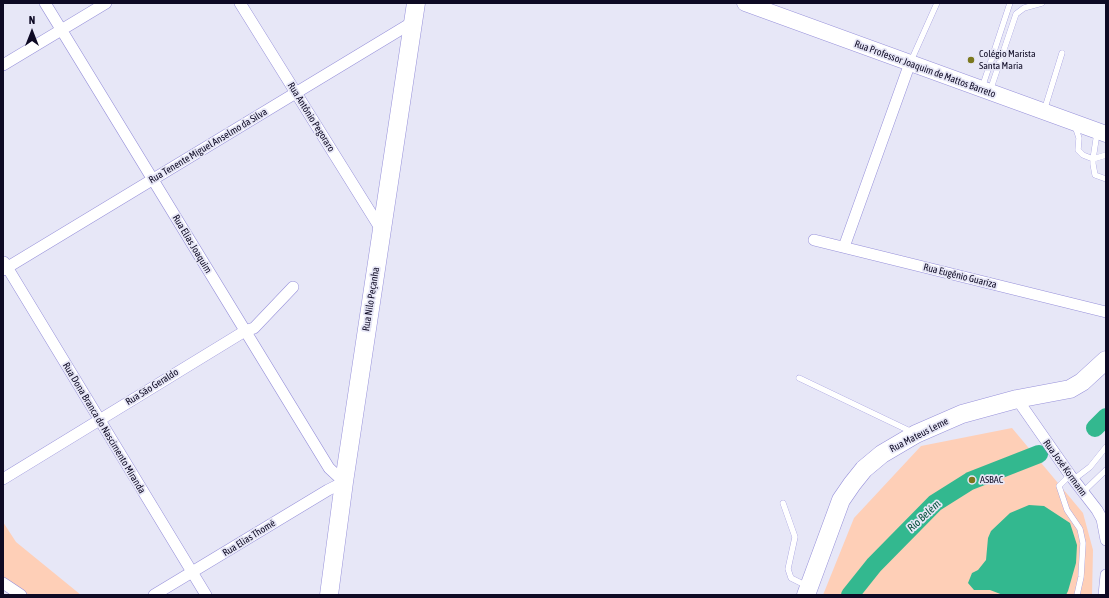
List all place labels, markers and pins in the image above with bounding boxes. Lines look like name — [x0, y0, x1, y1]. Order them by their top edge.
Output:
place label: Colégio Marista Santa Maria — [979, 48, 1036, 72]
marker: Colégio Marista Santa Maria — [966, 55, 976, 65]
place label: ASBAC — [980, 474, 1003, 486]
marker: ASBAC — [967, 475, 977, 485]

